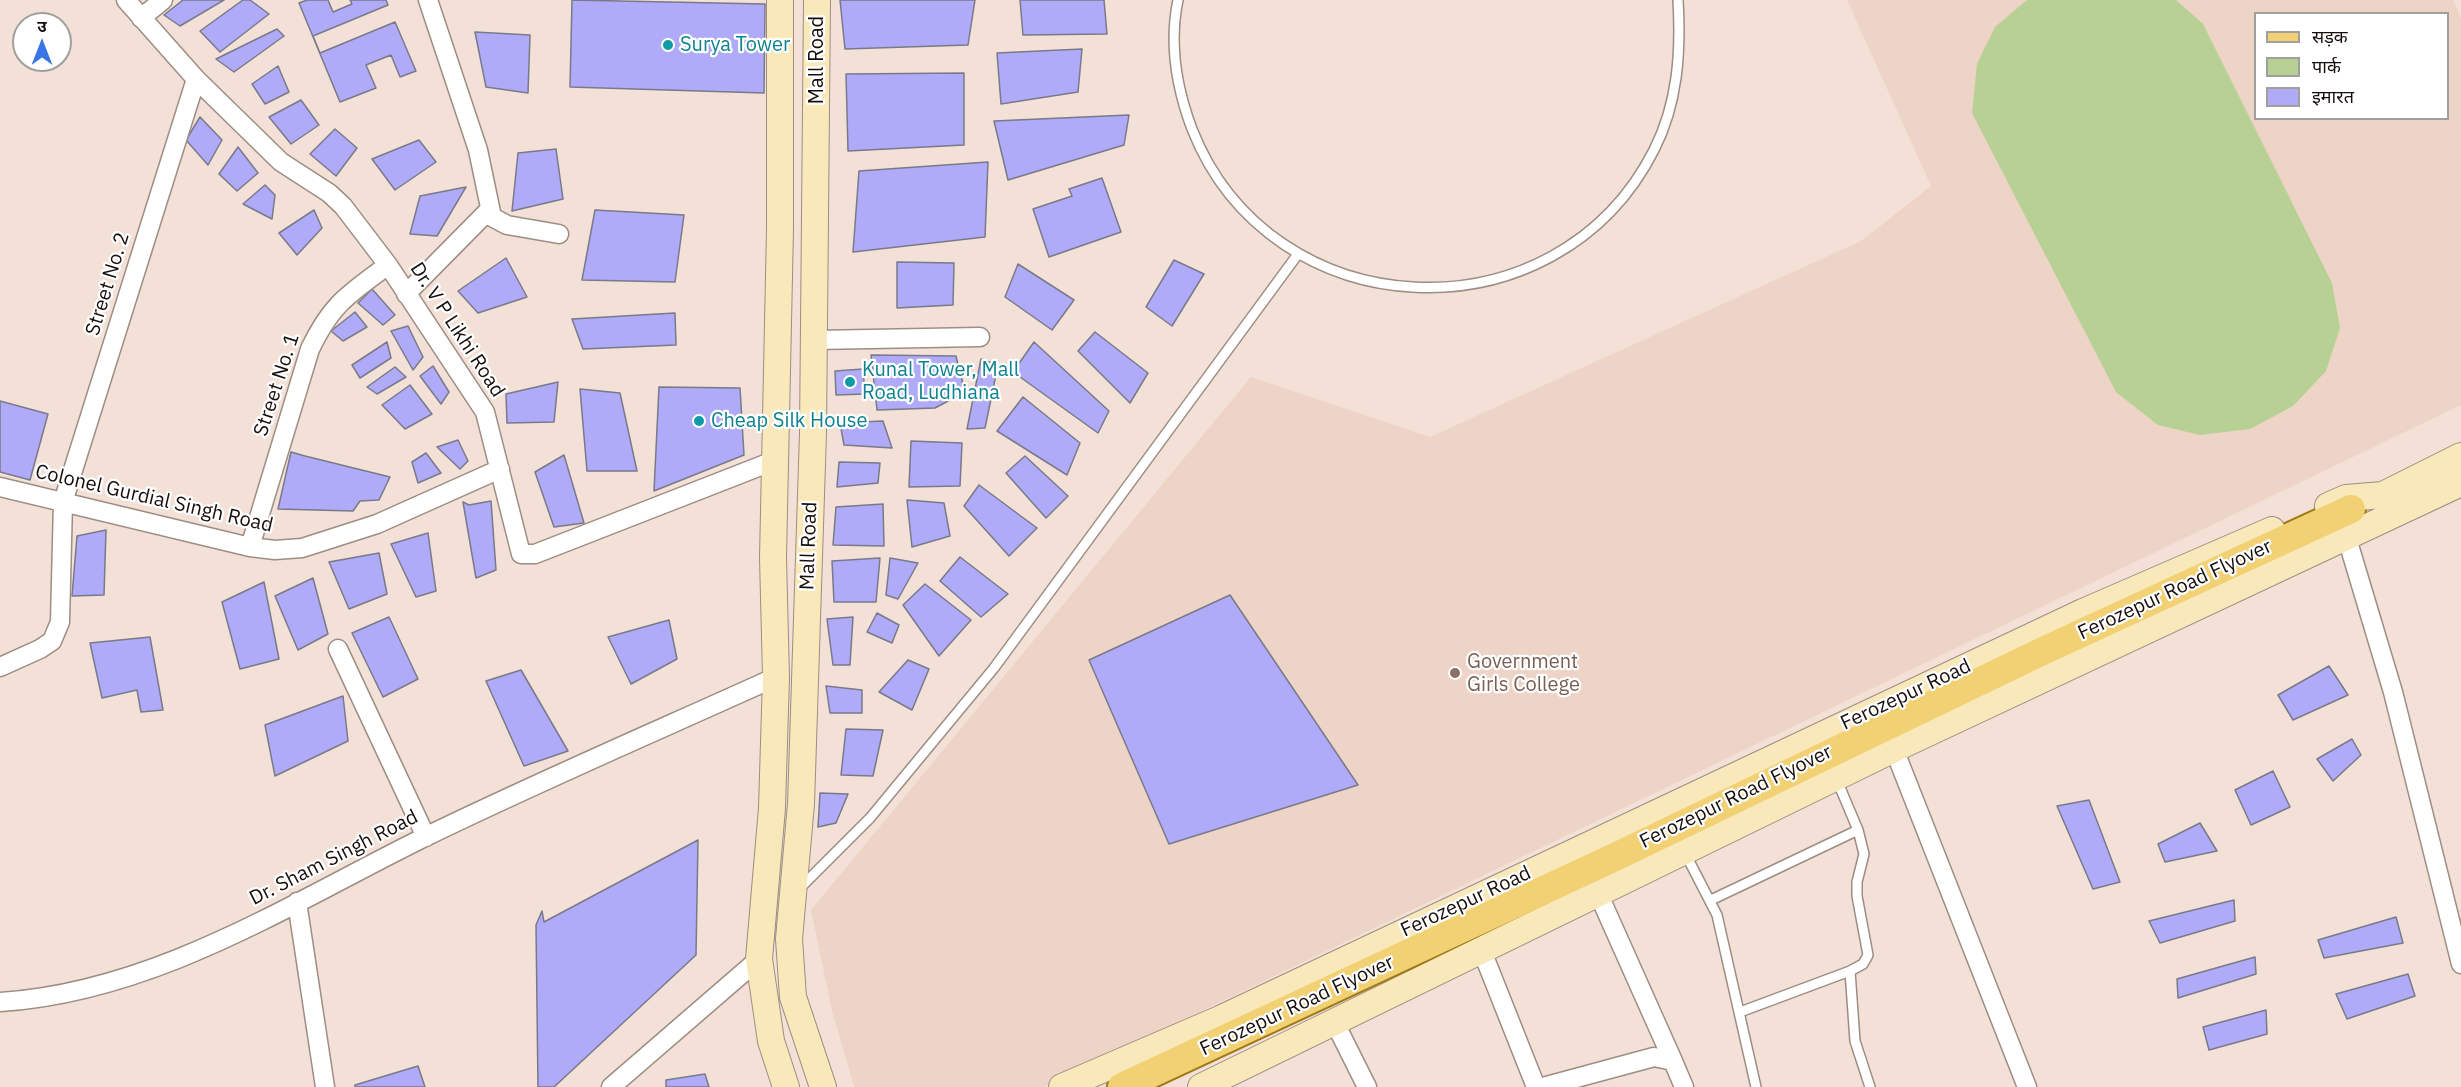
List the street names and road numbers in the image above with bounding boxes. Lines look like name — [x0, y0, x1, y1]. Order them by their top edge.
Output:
street label: Mall Road — [805, 16, 829, 104]
street label: Street No. 2 — [81, 229, 135, 339]
street label: Dr. V P Likhi Road — [405, 258, 509, 402]
street label: Street No. 1 — [249, 331, 305, 439]
street label: Colonel Gurdial Singh Road — [33, 460, 275, 538]
street label: Mall Road — [795, 501, 823, 591]
street label: Ferozepur Road Flyover — [2074, 535, 2276, 645]
street label: Ferozepur Road — [1837, 654, 1975, 736]
street label: Ferozepur Road Flyover — [1636, 740, 1836, 854]
street label: Dr. Sham Singh Road — [246, 805, 422, 911]
street label: Ferozepur Road — [1397, 861, 1535, 943]
street label: Ferozepur Road Flyover — [1196, 951, 1398, 1061]

